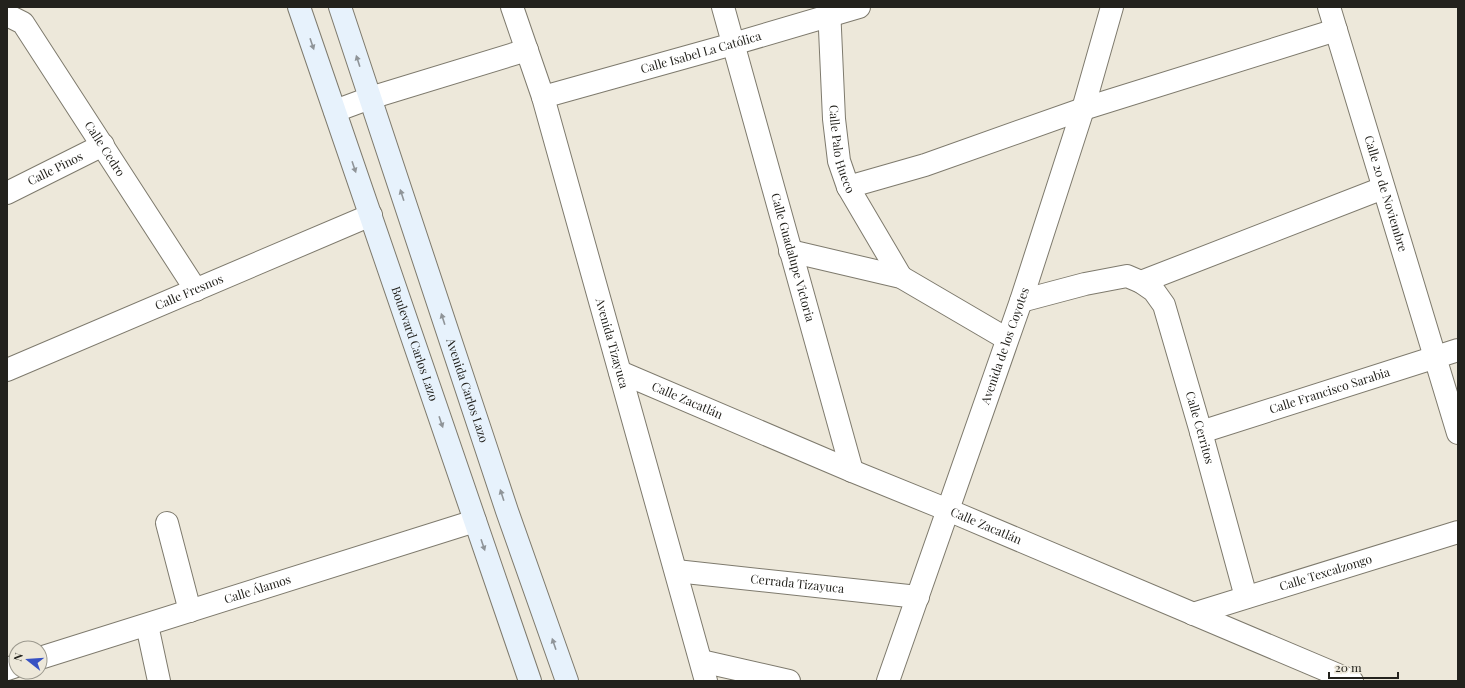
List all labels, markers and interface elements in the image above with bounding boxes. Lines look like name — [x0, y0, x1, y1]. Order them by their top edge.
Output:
street label: Calle Isabel La Católica — [639, 27, 763, 76]
one-way arrow — [309, 38, 315, 50]
one-way arrow — [355, 55, 361, 67]
street label: Calle Palo Hueco — [826, 104, 859, 196]
street label: Calle Cedro — [82, 118, 130, 180]
street label: Calle 20 de Noviembre — [1361, 133, 1412, 254]
street label: Calle Pinos — [25, 147, 85, 188]
one-way arrow — [352, 161, 358, 173]
one-way arrow — [399, 189, 405, 201]
street label: Calle Guadalupe Victoria — [768, 191, 819, 323]
street label: Calle Fresnos — [152, 270, 225, 313]
street label: Boulevard Carlos Lazo — [388, 284, 443, 403]
street label: Avenida de los Coyotes — [976, 285, 1032, 407]
street label: Avenida Tizayuca — [592, 295, 633, 390]
one-way arrow — [440, 312, 446, 324]
street label: Avenida Carlos Lazo — [443, 335, 493, 445]
street label: Calle Francisco Sarabia — [1267, 363, 1392, 417]
street label: Calle Zacatlán — [650, 377, 726, 422]
street label: Calle Cerritos — [1183, 389, 1218, 466]
one-way arrow — [439, 417, 445, 429]
one-way arrow — [499, 489, 505, 501]
street label: Calle Zacatlán — [948, 503, 1024, 547]
one-way arrow — [481, 540, 487, 552]
street label: Calle Texcalzongo — [1277, 550, 1374, 594]
street label: Cerrada Tizayuca — [750, 570, 845, 596]
street label: Calle Álamos — [222, 571, 293, 607]
one-way arrow — [551, 638, 557, 650]
north arrow — [8, 640, 48, 680]
text: N — [10, 651, 26, 663]
scale bar — [1329, 654, 1398, 680]
text: 20 m — [1335, 659, 1362, 675]

